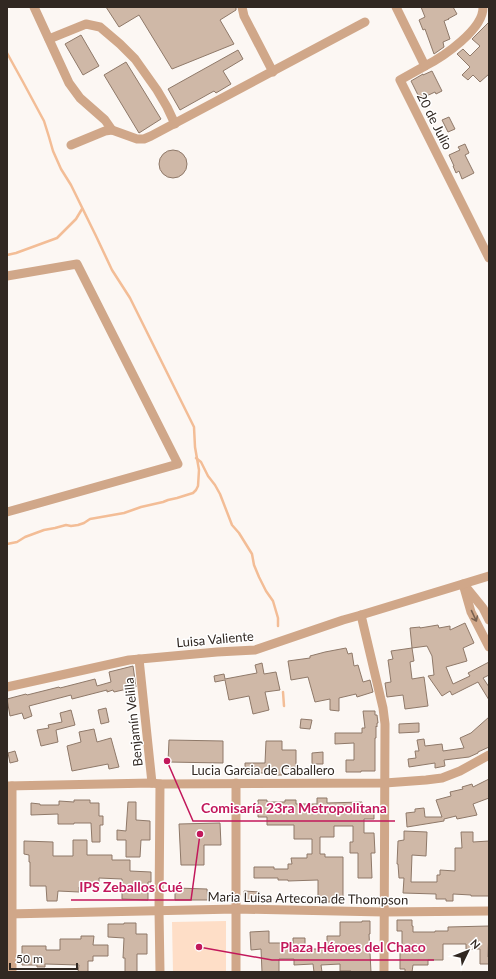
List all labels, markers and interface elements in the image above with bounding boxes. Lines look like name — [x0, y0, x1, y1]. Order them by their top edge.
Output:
street label: 20 de Julio — [414, 90, 456, 152]
one-way arrow — [471, 610, 478, 622]
street label: Luisa Valiente — [176, 628, 255, 650]
street label: Benjamín Velilla — [120, 677, 146, 767]
street label: Lucia Garcia de Caballero — [191, 762, 335, 778]
callout: Comisaría 23ra Metropolitana — [193, 795, 395, 821]
text: Comisaría 23ra Metropolitana — [201, 799, 387, 816]
callout: IPS Zeballos Cué — [71, 874, 191, 900]
text: IPS Zeballos Cué — [79, 878, 183, 895]
street label: Maria Luisa Artecona de Thompson — [208, 888, 408, 908]
north arrow — [448, 931, 488, 971]
callout: Plaza Héroes del Chaco — [272, 934, 434, 960]
text: N — [468, 936, 483, 951]
text: Plaza Héroes del Chaco — [280, 938, 426, 955]
scale bar — [10, 945, 77, 971]
text: 50 m — [16, 951, 43, 966]

